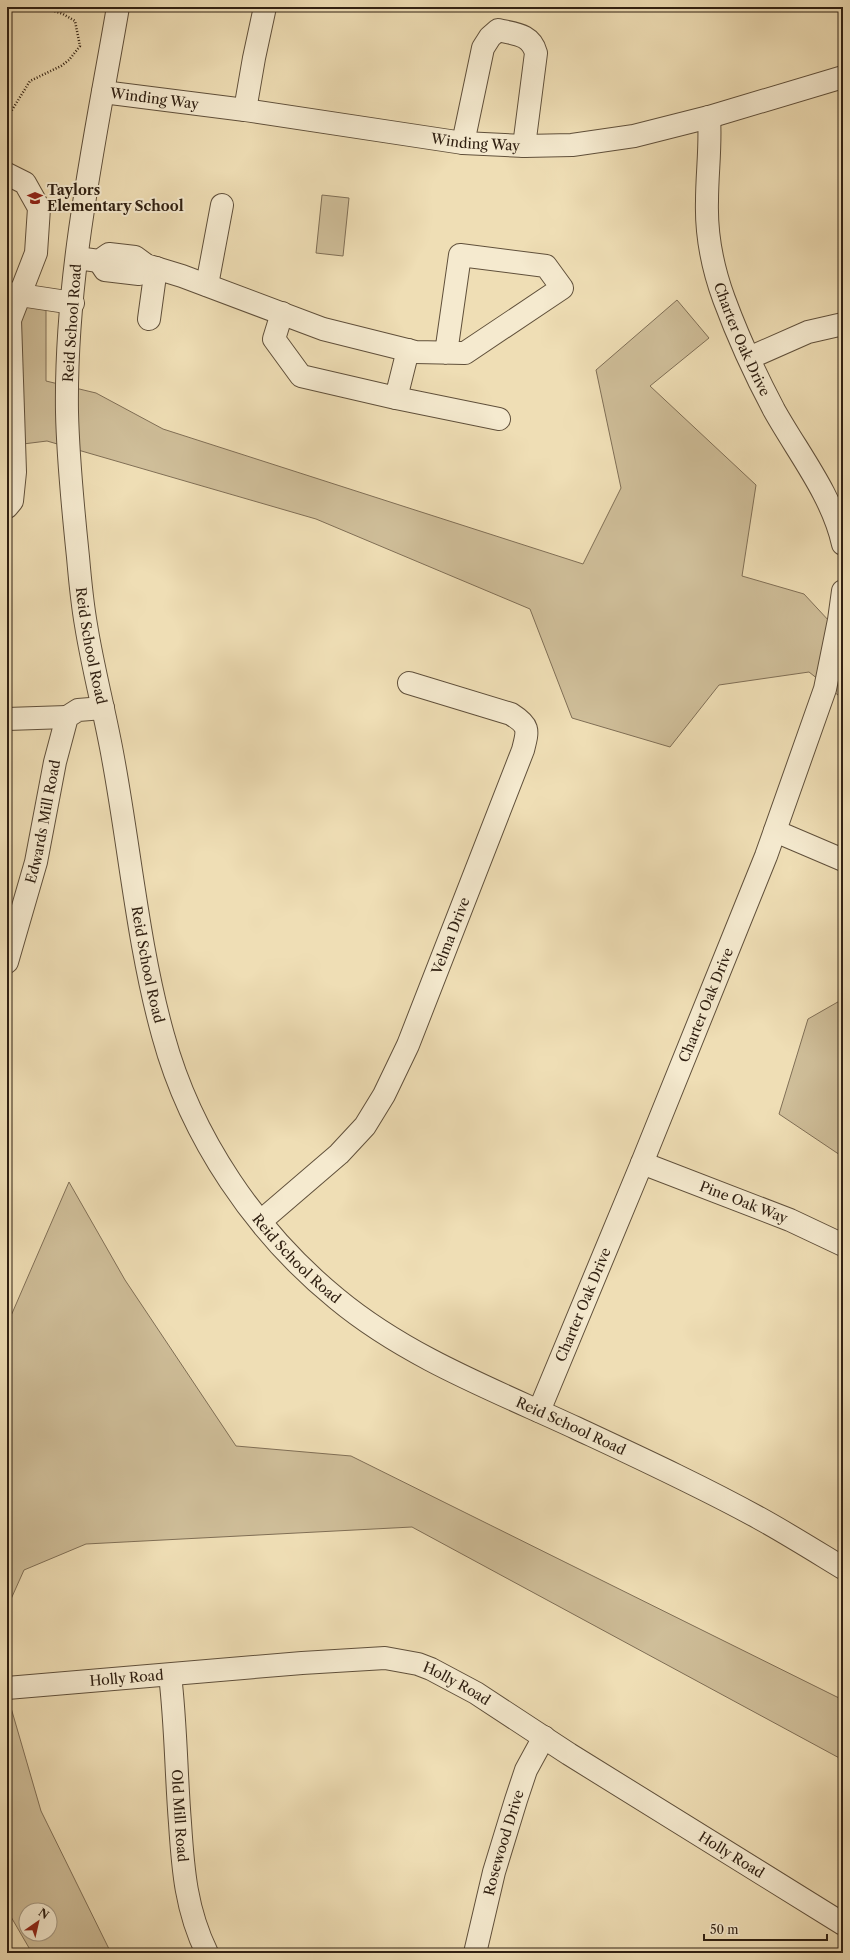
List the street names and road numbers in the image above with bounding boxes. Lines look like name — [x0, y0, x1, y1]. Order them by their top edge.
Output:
street label: Winding Way — [108, 84, 200, 113]
street label: Winding Way — [429, 129, 521, 155]
street label: Reid School Road — [59, 263, 85, 383]
street label: Charter Oak Drive — [710, 280, 774, 399]
street label: Reid School Road — [72, 586, 111, 706]
street label: Edwards Mill Road — [21, 758, 64, 886]
street label: Velma Drive — [427, 895, 474, 978]
street label: Reid School Road — [128, 905, 169, 1025]
street label: Charter Oak Drive — [675, 945, 737, 1065]
street label: Pine Oak Way — [697, 1177, 790, 1227]
street label: Reid School Road — [248, 1210, 345, 1308]
street label: Charter Oak Drive — [551, 1245, 615, 1365]
street label: Reid School Road — [513, 1393, 629, 1459]
street label: Holly Road — [420, 1658, 494, 1709]
street label: Holly Road — [89, 1666, 165, 1690]
street label: Old Mill Road — [168, 1769, 192, 1863]
street label: Rosewood Drive — [480, 1787, 528, 1897]
street label: Holly Road — [695, 1828, 768, 1882]

